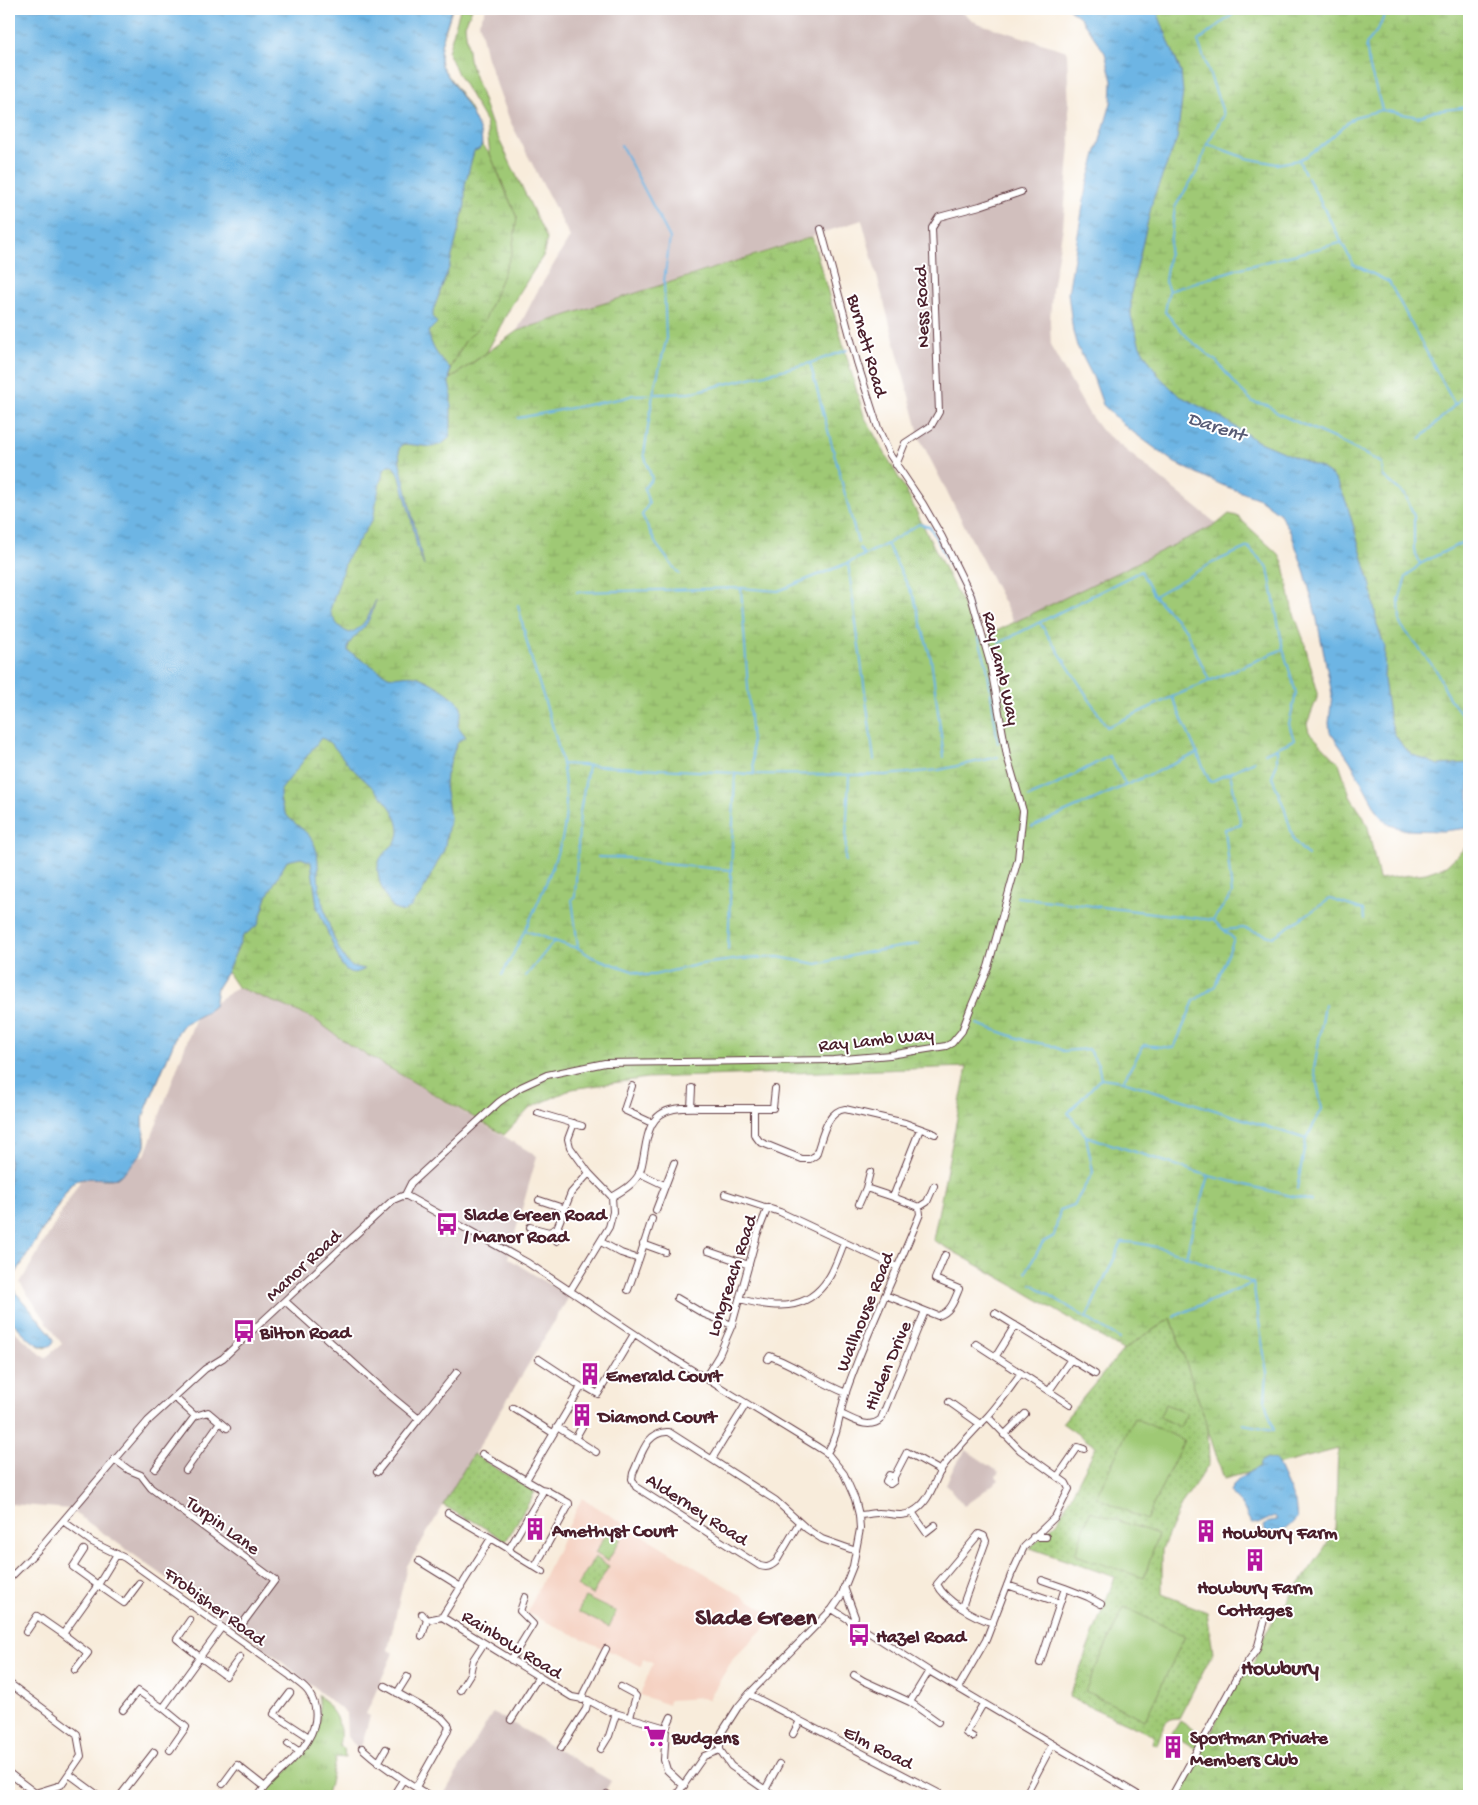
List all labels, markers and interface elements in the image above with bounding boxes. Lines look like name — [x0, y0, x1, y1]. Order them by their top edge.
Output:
street label: Ness Road — [911, 264, 936, 348]
street label: Burnett Road — [840, 291, 892, 402]
water label: Darent — [1184, 408, 1251, 450]
street label: Ray Lamb Way — [975, 610, 1024, 728]
street label: Ray Lamb Way — [818, 1024, 936, 1059]
place label: Slade Green Road / Manor Road — [463, 1205, 608, 1250]
bus stop icon: Slade Green Road / Manor Road — [434, 1211, 460, 1237]
street label: Longreach Road — [703, 1211, 764, 1340]
street label: Manor Road — [262, 1224, 348, 1307]
street label: Wallhouse Road — [832, 1247, 901, 1375]
bus stop icon: Bilton Road — [231, 1318, 257, 1344]
street label: Hilden Drive — [860, 1318, 918, 1415]
place label: Bilton Road — [259, 1323, 353, 1346]
building icon: Emerald Court — [577, 1361, 603, 1387]
place label: Emerald Court — [606, 1366, 724, 1389]
building icon: Diamond Court — [569, 1402, 595, 1428]
place label: Diamond Court — [596, 1407, 719, 1430]
street label: Alderney Road — [641, 1469, 753, 1554]
street label: Turpin Lane — [179, 1492, 264, 1562]
building icon: Amethyst Court — [522, 1516, 548, 1542]
building icon: Howbury Farm — [1193, 1518, 1219, 1544]
place label: Amethyst Court — [551, 1521, 679, 1544]
place label: Howbury Farm — [1222, 1523, 1338, 1546]
building icon: Howbury Farm Cottages — [1242, 1547, 1268, 1573]
street label: Frobisher Road — [158, 1563, 271, 1654]
place label: Howbury Farm Cottages — [1197, 1578, 1313, 1623]
district label: Slade Green — [695, 1605, 817, 1634]
street label: Rainbow Road — [457, 1606, 567, 1687]
bus stop icon: Hazel Road — [846, 1622, 872, 1648]
place label: Hazel Road — [876, 1627, 968, 1650]
district label: Howbury — [1241, 1658, 1320, 1683]
street label: Elm Road — [839, 1722, 918, 1777]
supermarket icon: Budgens — [642, 1723, 668, 1749]
place label: Budgens — [671, 1728, 739, 1751]
place label: Sportman Private Members Club — [1190, 1728, 1329, 1773]
building icon: Sportman Private Members Club — [1160, 1734, 1186, 1760]

